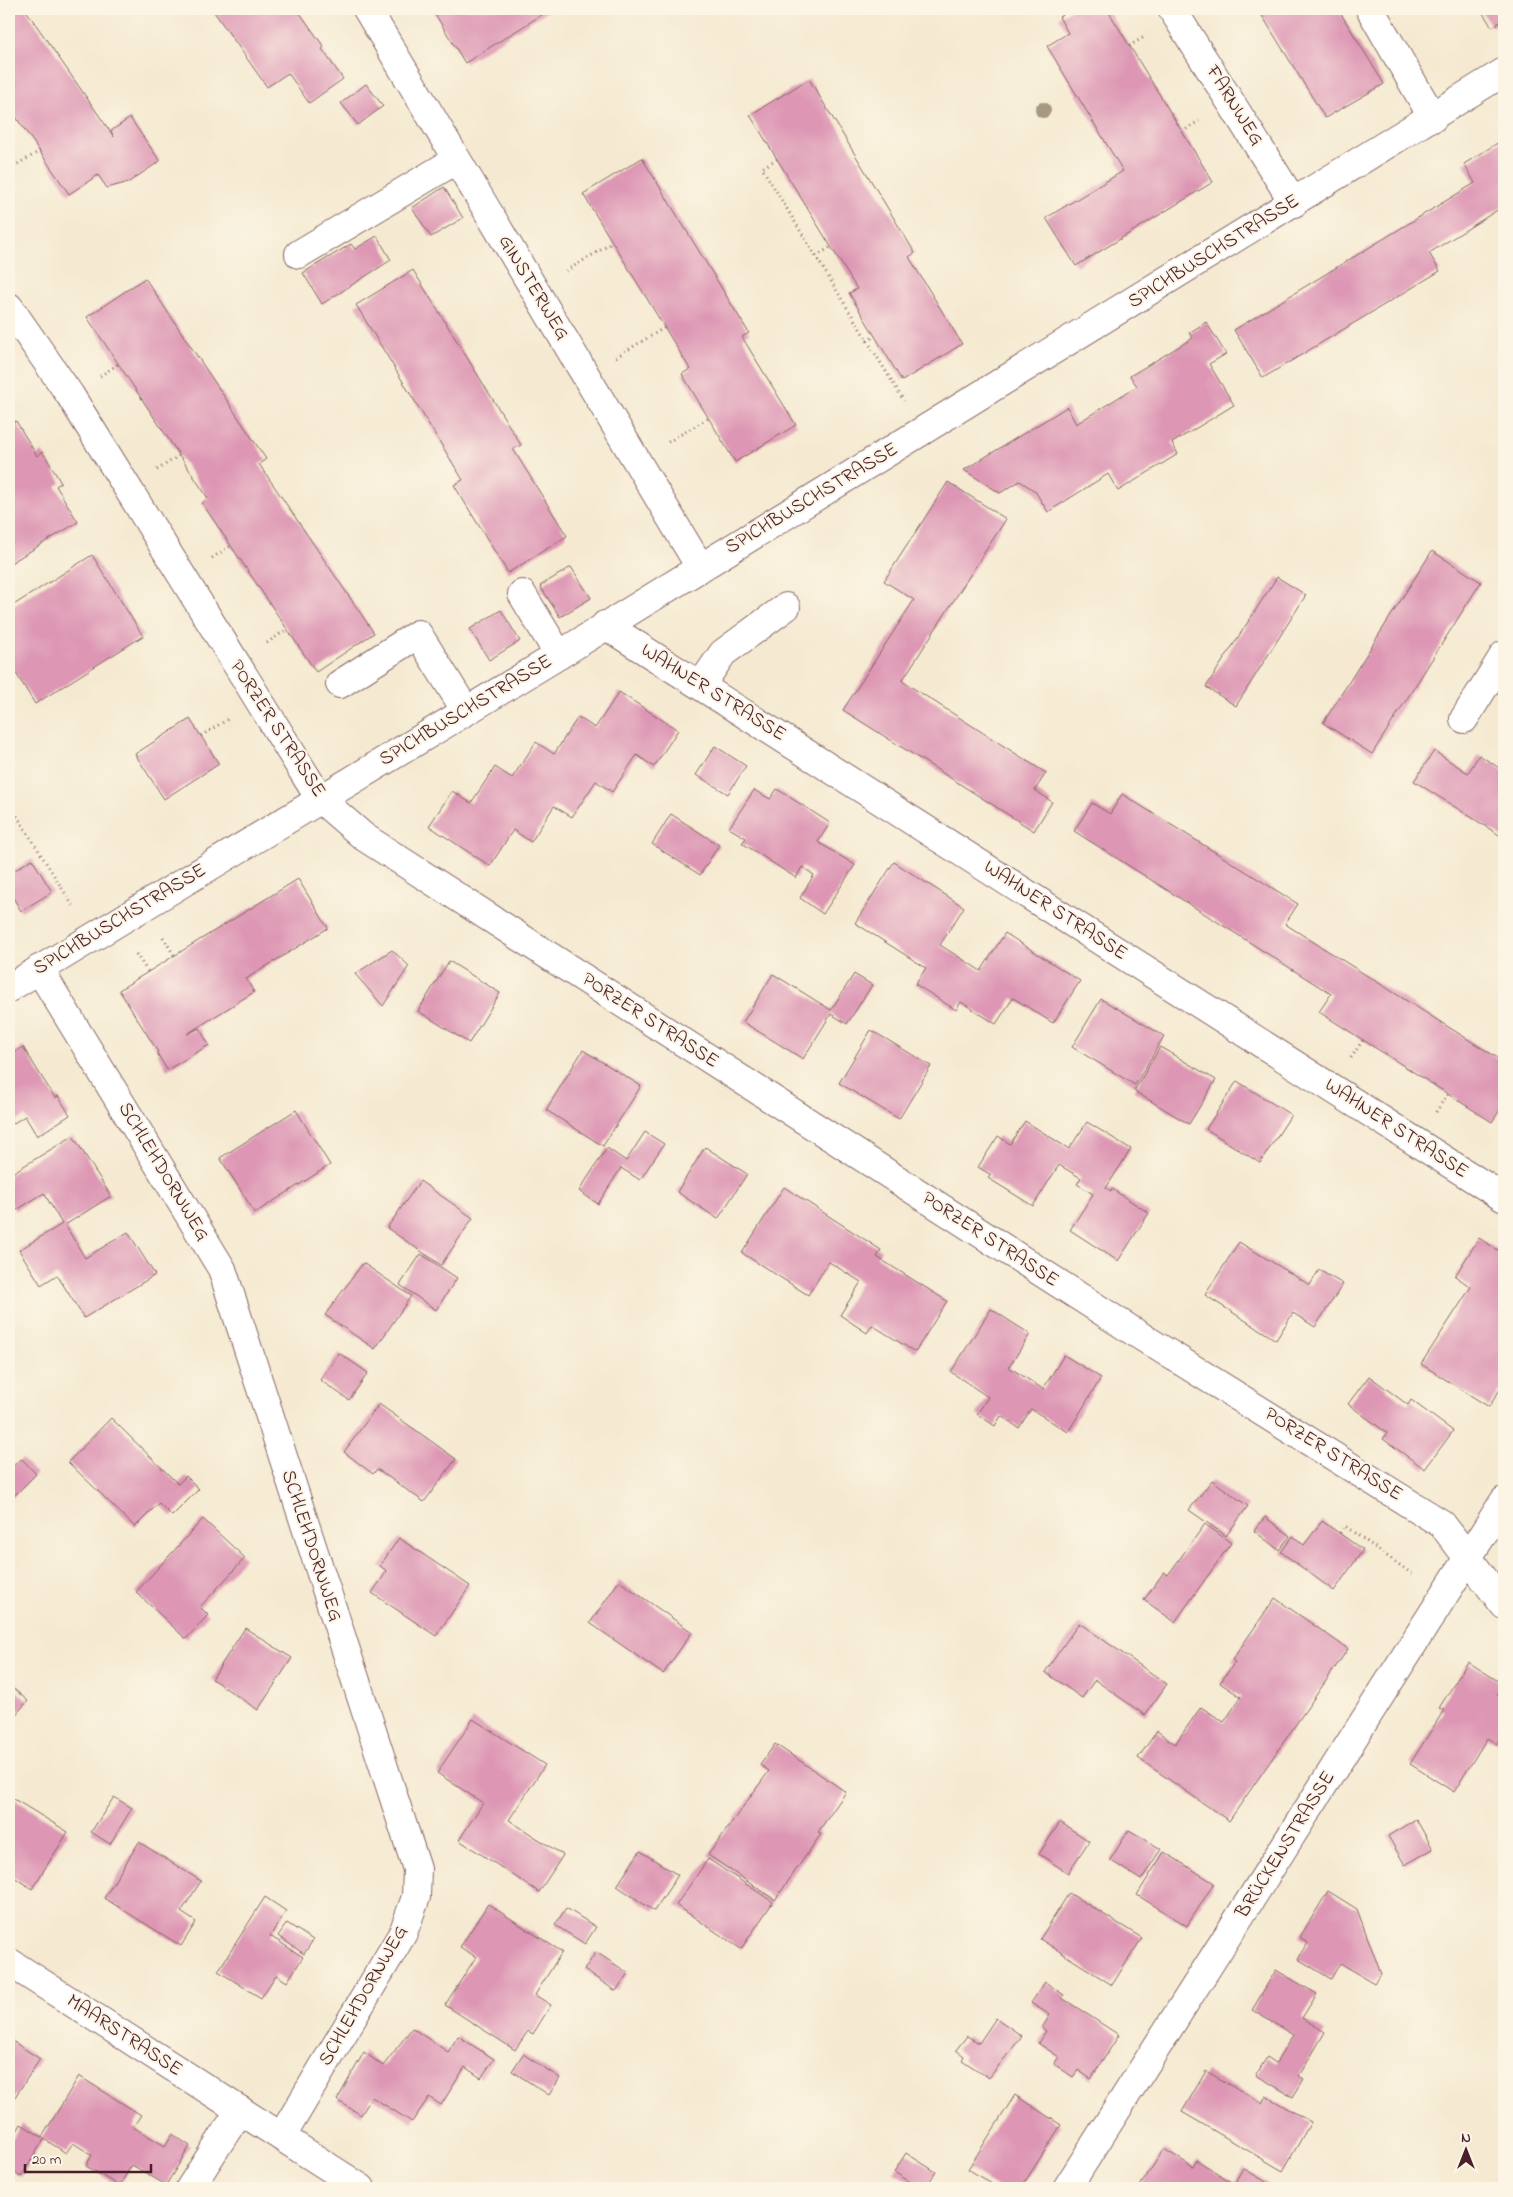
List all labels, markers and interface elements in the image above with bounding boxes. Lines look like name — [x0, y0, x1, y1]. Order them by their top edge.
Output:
street label: FARNWEG — [1197, 59, 1270, 152]
street label: SPICHBUSCHSTRASSE — [1123, 187, 1305, 317]
street label: GINSTERWEG — [490, 230, 576, 346]
street label: SPICHBUSCHSTRASSE — [720, 436, 904, 562]
street label: WAHNER STRASSE — [635, 637, 791, 749]
street label: SPICHBUSCHSTRASSE — [374, 648, 558, 774]
street label: PORZER STRASSE — [222, 655, 332, 803]
street label: WAHNER STRASSE — [977, 853, 1133, 969]
street label: SPICHBUSCHSTRASSE — [28, 857, 212, 983]
street label: PORZER STRASSE — [576, 966, 724, 1076]
street label: WAHNER STRASSE — [1318, 1071, 1474, 1187]
street label: SCHLEHDORNWEG — [110, 1097, 216, 1247]
street label: PORZER STRASSE — [916, 1185, 1064, 1295]
street label: PORZER STRASSE — [1258, 1401, 1408, 1509]
street label: SCHLEHDORNWEG — [273, 1466, 349, 1626]
street label: BRÜCKENSTRASSE — [1228, 1766, 1343, 1925]
street label: SCHLEHDORNWEG — [312, 1920, 416, 2072]
street label: MAARSTRASSE — [60, 1988, 188, 2084]
north arrow — [1440, 2124, 1490, 2174]
text: N — [1461, 2128, 1471, 2149]
scale bar — [25, 2142, 151, 2174]
text: 20 m — [32, 2149, 62, 2171]

